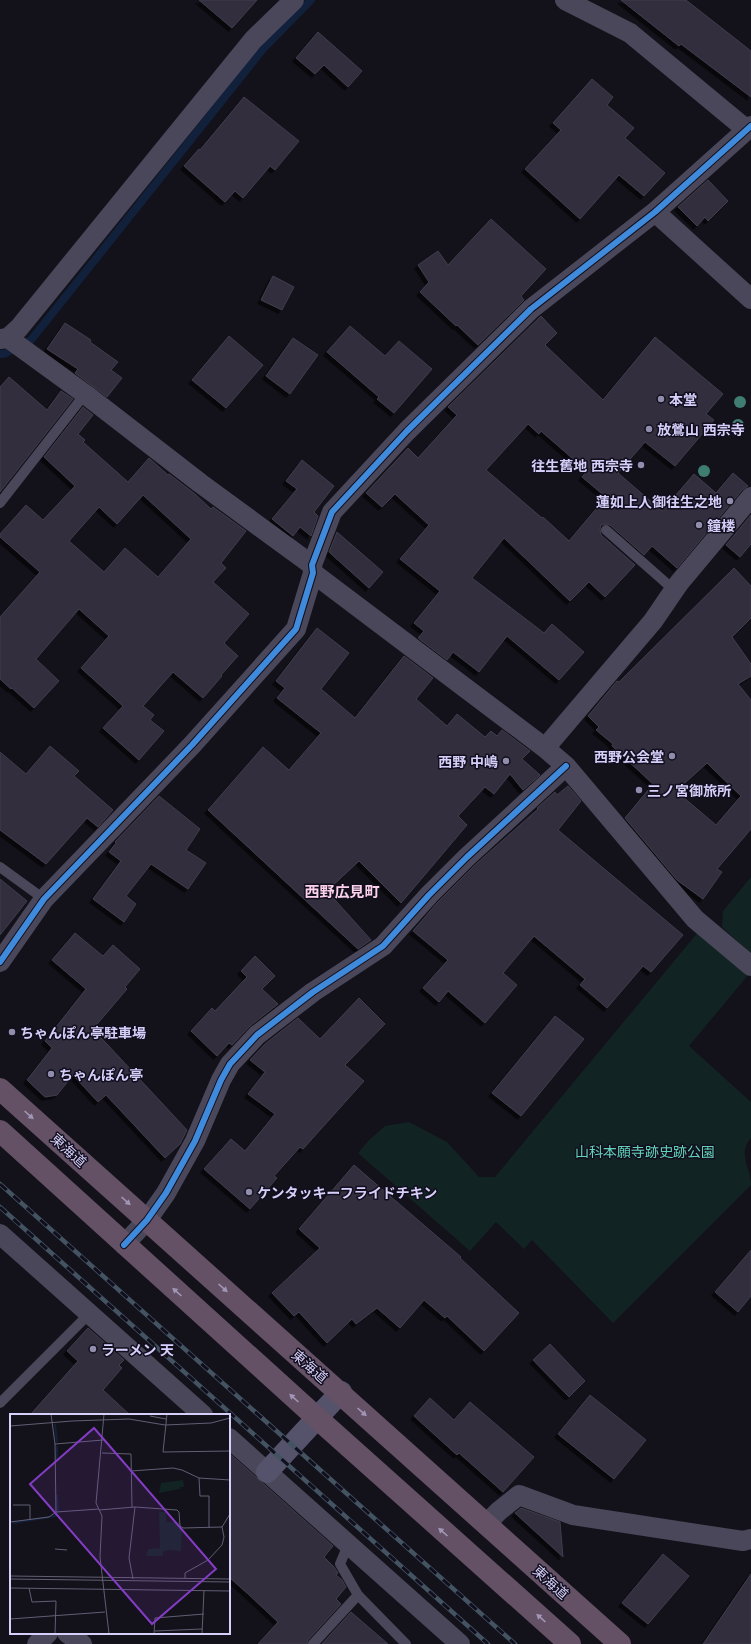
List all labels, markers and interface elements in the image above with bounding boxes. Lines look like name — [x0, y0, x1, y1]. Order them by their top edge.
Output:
place label: 本堂 — [669, 390, 697, 409]
marker: 本堂 — [656, 394, 666, 404]
place label: 放鶯山 西宗寺 — [657, 420, 745, 439]
marker: 放鶯山 西宗寺 — [644, 424, 654, 434]
place label: 往生舊地 西宗寺 — [531, 456, 633, 475]
marker: 往生舊地 西宗寺 — [636, 460, 646, 470]
place label: 蓮如上人御往生之地 — [596, 492, 722, 511]
marker: 蓮如上人御往生之地 — [725, 496, 735, 506]
place label: 鐘楼 — [707, 516, 736, 535]
marker: 鐘楼 — [694, 520, 704, 530]
place label: 西野公会堂 — [594, 747, 664, 766]
marker: 西野公会堂 — [667, 751, 677, 761]
place label: 西野 中嶋 — [438, 752, 498, 771]
marker: 西野 中嶋 — [501, 756, 511, 766]
place label: 三ノ宮御旅所 — [647, 781, 731, 800]
marker: 三ノ宮御旅所 — [634, 785, 644, 795]
district label: 西野広見町 — [304, 881, 380, 901]
place label: ちゃんぽん亭駐車場 — [20, 1023, 146, 1042]
marker: ちゃんぽん亭駐車場 — [7, 1027, 17, 1037]
place label: ちゃんぽん亭 — [59, 1065, 143, 1084]
marker: ちゃんぽん亭 — [46, 1069, 56, 1079]
one-way arrow — [24, 1110, 34, 1119]
street label: 東海道 — [47, 1129, 91, 1171]
park label: 山科本願寺跡史跡公園 — [575, 1142, 715, 1161]
place label: ケンタッキーフライドチキン — [257, 1183, 437, 1202]
marker: ケンタッキーフライドチキン — [244, 1187, 254, 1197]
one-way arrow — [121, 1197, 131, 1206]
one-way arrow — [218, 1283, 228, 1293]
one-way arrow — [172, 1288, 182, 1297]
place label: ラーメン 天 — [101, 1340, 174, 1359]
marker: ラーメン 天 — [88, 1344, 98, 1354]
street label: 東海道 — [288, 1345, 332, 1387]
one-way arrow — [289, 1394, 300, 1403]
one-way arrow — [357, 1407, 367, 1416]
inset map — [10, 1414, 230, 1634]
one-way arrow — [438, 1527, 449, 1536]
street label: 東海道 — [529, 1561, 573, 1603]
one-way arrow — [536, 1614, 545, 1623]

